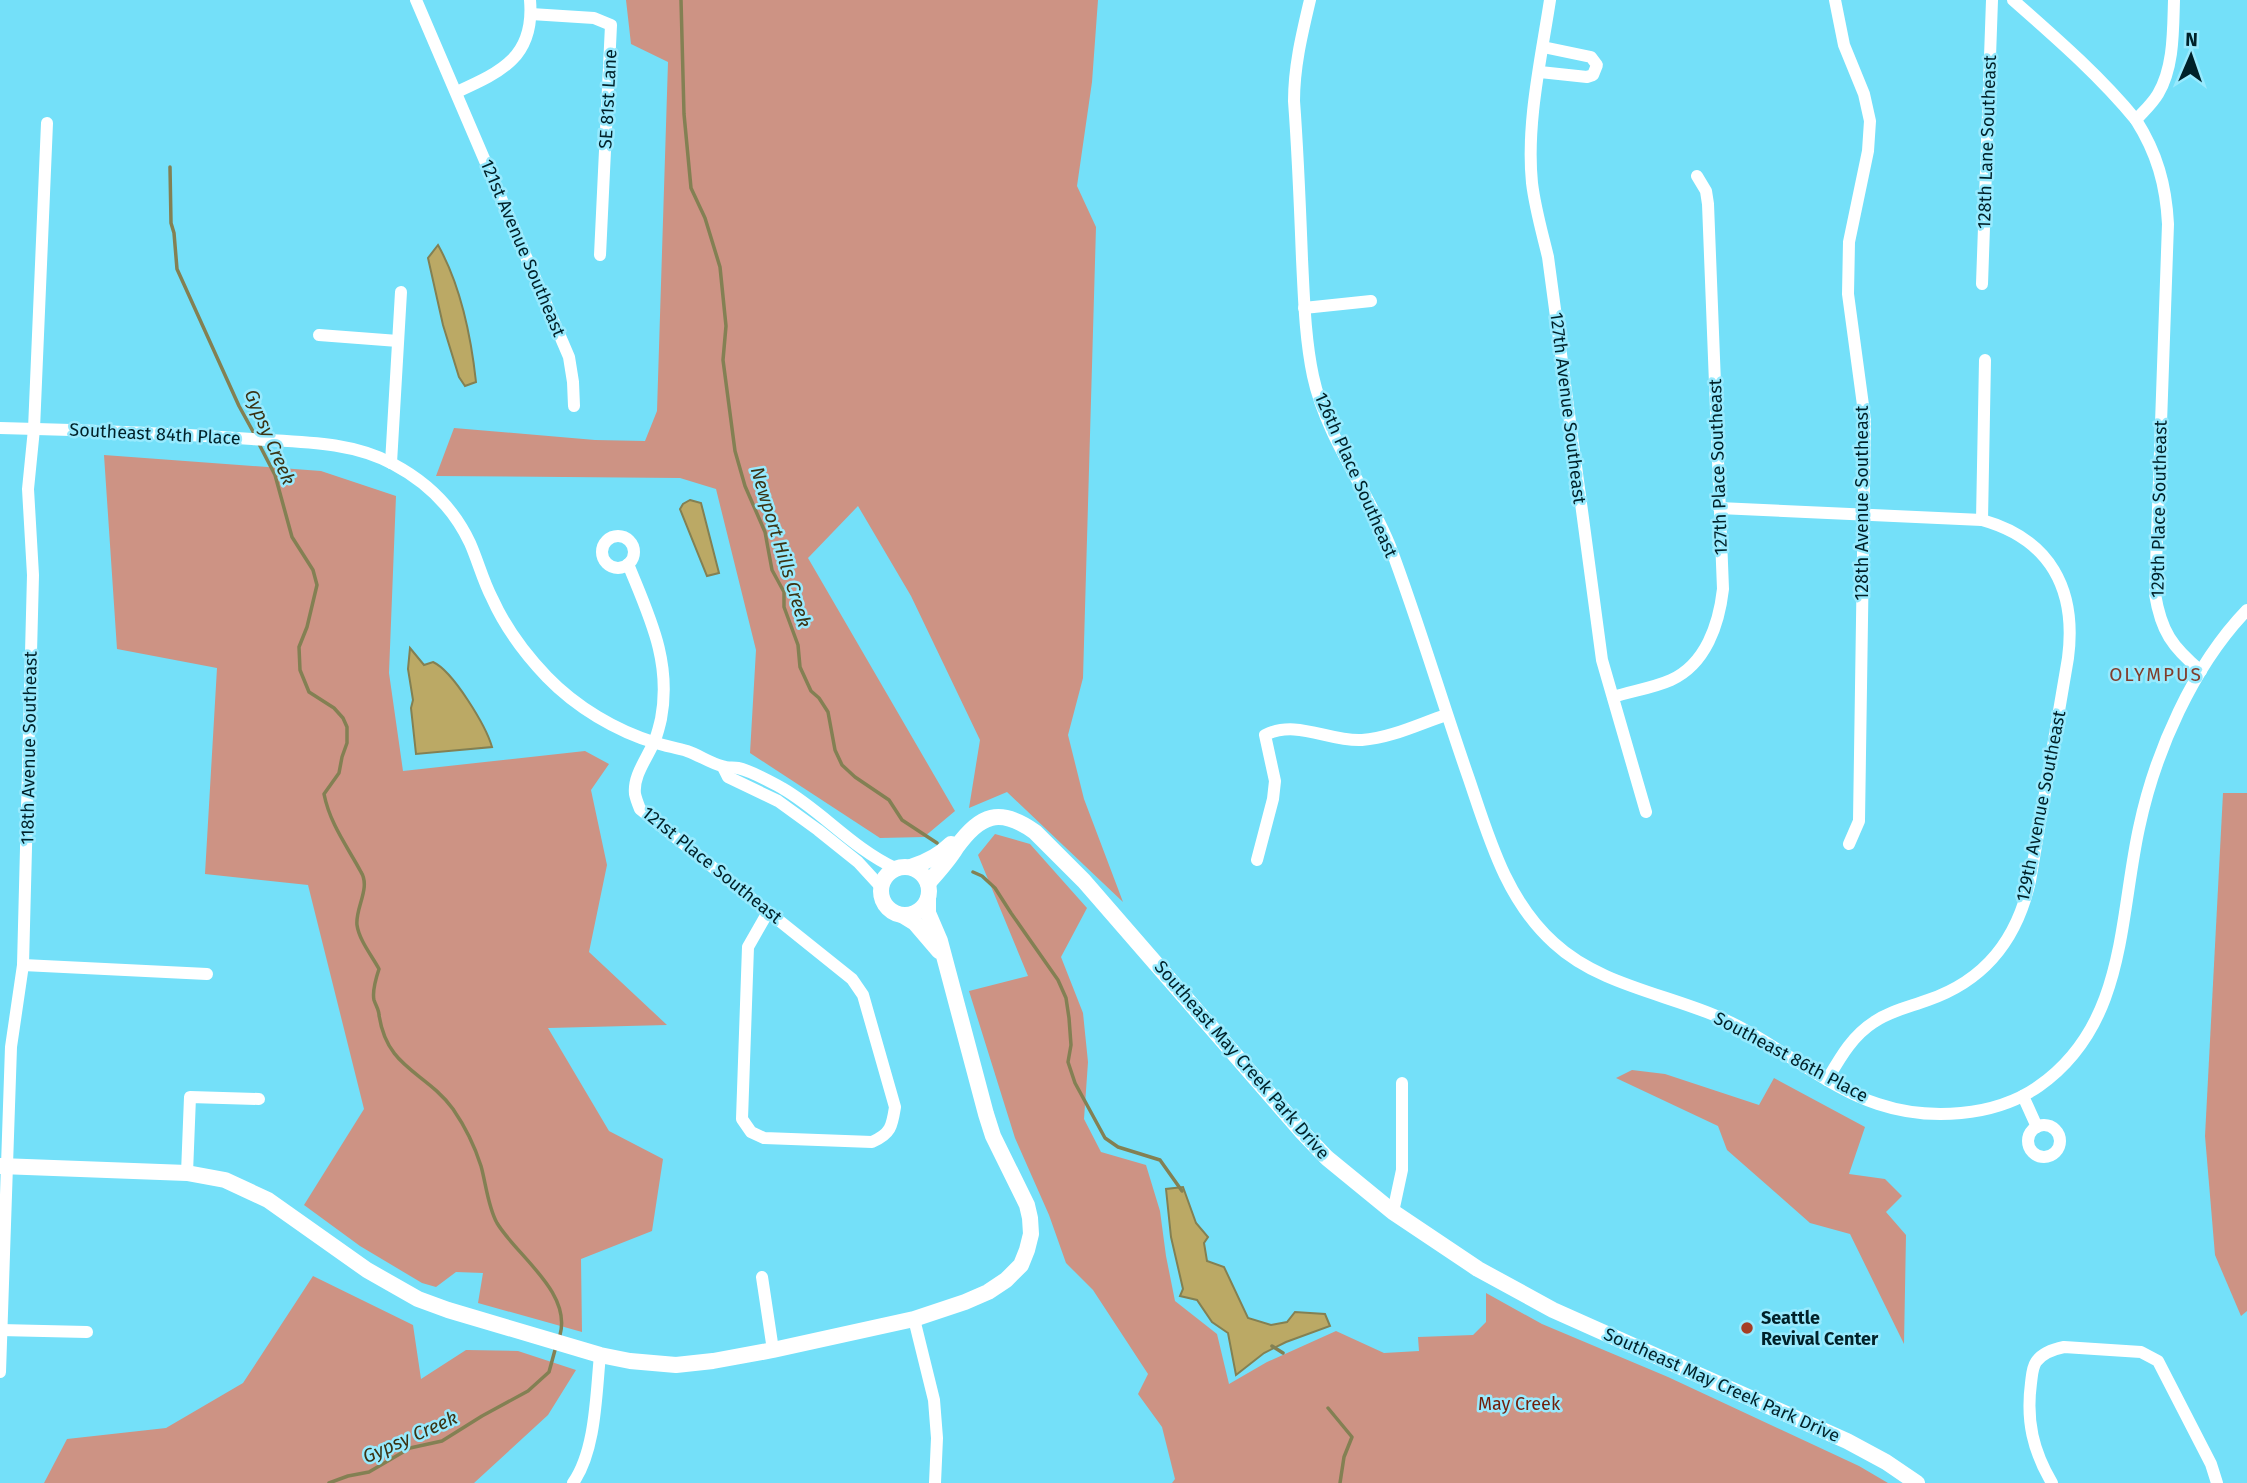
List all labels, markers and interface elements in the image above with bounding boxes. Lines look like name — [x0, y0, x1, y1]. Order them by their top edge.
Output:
north arrow — [2156, 21, 2226, 91]
text: N — [2185, 28, 2198, 51]
street label: SE 81st Lane — [594, 48, 622, 150]
street label: 128th Lane Southeast — [1973, 54, 2001, 229]
street label: 121st Avenue Southeast — [476, 156, 570, 340]
street label: 127th Avenue Southeast — [1545, 311, 1591, 506]
street label: 127th Place Southeast — [1704, 378, 1732, 556]
water label: Gypsy Creek — [240, 386, 300, 488]
street label: 126th Place Southeast — [1310, 389, 1402, 561]
street label: 128th Avenue Southeast — [1851, 405, 1873, 600]
street label: Southeast 84th Place — [69, 419, 241, 449]
street label: 129th Place Southeast — [2146, 419, 2172, 598]
water label: Newport Hills Creek — [746, 464, 816, 630]
street label: 118th Avenue Southeast — [16, 651, 42, 845]
district label: OLYMPUS — [2109, 663, 2203, 686]
street label: 129th Avenue Southeast — [2012, 708, 2070, 903]
street label: 121st Place Southeast — [638, 802, 787, 929]
street label: Southeast May Creek Park Drive — [1150, 956, 1334, 1164]
street label: Southeast 86th Place — [1710, 1007, 1872, 1107]
place label: Seattle Revival Center — [1761, 1307, 1879, 1350]
marker: Seattle Revival Center — [1739, 1320, 1755, 1336]
street label: Southeast May Creek Park Drive — [1601, 1323, 1843, 1447]
park label: May Creek — [1478, 1393, 1561, 1415]
water label: Gypsy Creek — [359, 1406, 461, 1468]

